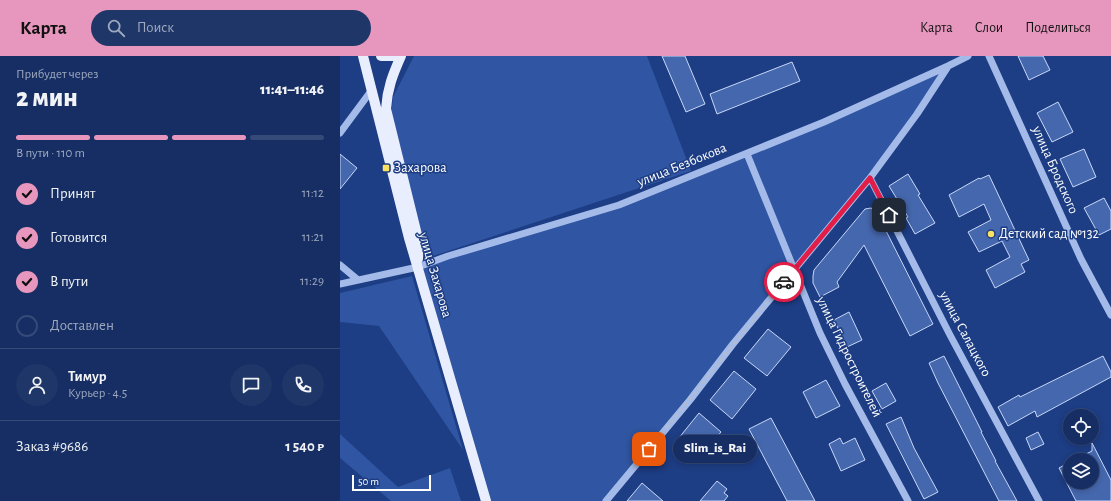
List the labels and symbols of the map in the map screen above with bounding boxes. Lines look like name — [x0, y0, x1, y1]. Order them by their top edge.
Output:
street label: улица Бродского — [1029, 123, 1081, 216]
street label: улица Безбокова — [634, 140, 729, 190]
place label: Захарова — [394, 161, 447, 175]
marker: Захарова — [381, 163, 391, 173]
pin — [872, 198, 906, 232]
place label: Детский сад №132 — [999, 227, 1099, 241]
marker: Детский сад №132 — [986, 229, 996, 239]
street label: улица Захарова — [416, 230, 454, 320]
courier — [764, 262, 804, 302]
street label: улица Салацкого — [936, 288, 993, 379]
street label: улица Гидростроителей — [813, 294, 884, 420]
pin — [632, 432, 666, 466]
callout: Slim_is_Rai — [673, 435, 757, 463]
scale bar — [352, 473, 431, 492]

